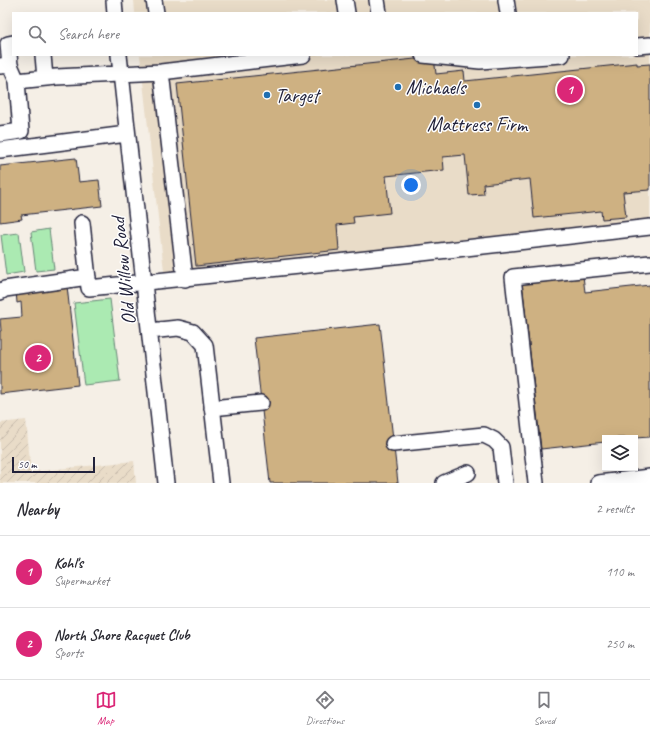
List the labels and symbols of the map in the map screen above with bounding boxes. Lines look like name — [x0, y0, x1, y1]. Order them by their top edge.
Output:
place label: Michaels — [406, 75, 467, 100]
pin: 1 — [557, 75, 583, 105]
marker: Michaels — [393, 82, 403, 92]
place label: Target — [275, 83, 322, 108]
marker: Target — [262, 90, 272, 100]
marker: Mattress Firm — [472, 100, 482, 110]
place label: Mattress Firm — [427, 112, 529, 137]
your location — [401, 175, 421, 195]
street label: Old Willow Road — [105, 213, 142, 326]
pin: 2 — [25, 343, 51, 373]
scale bar — [12, 455, 95, 474]

